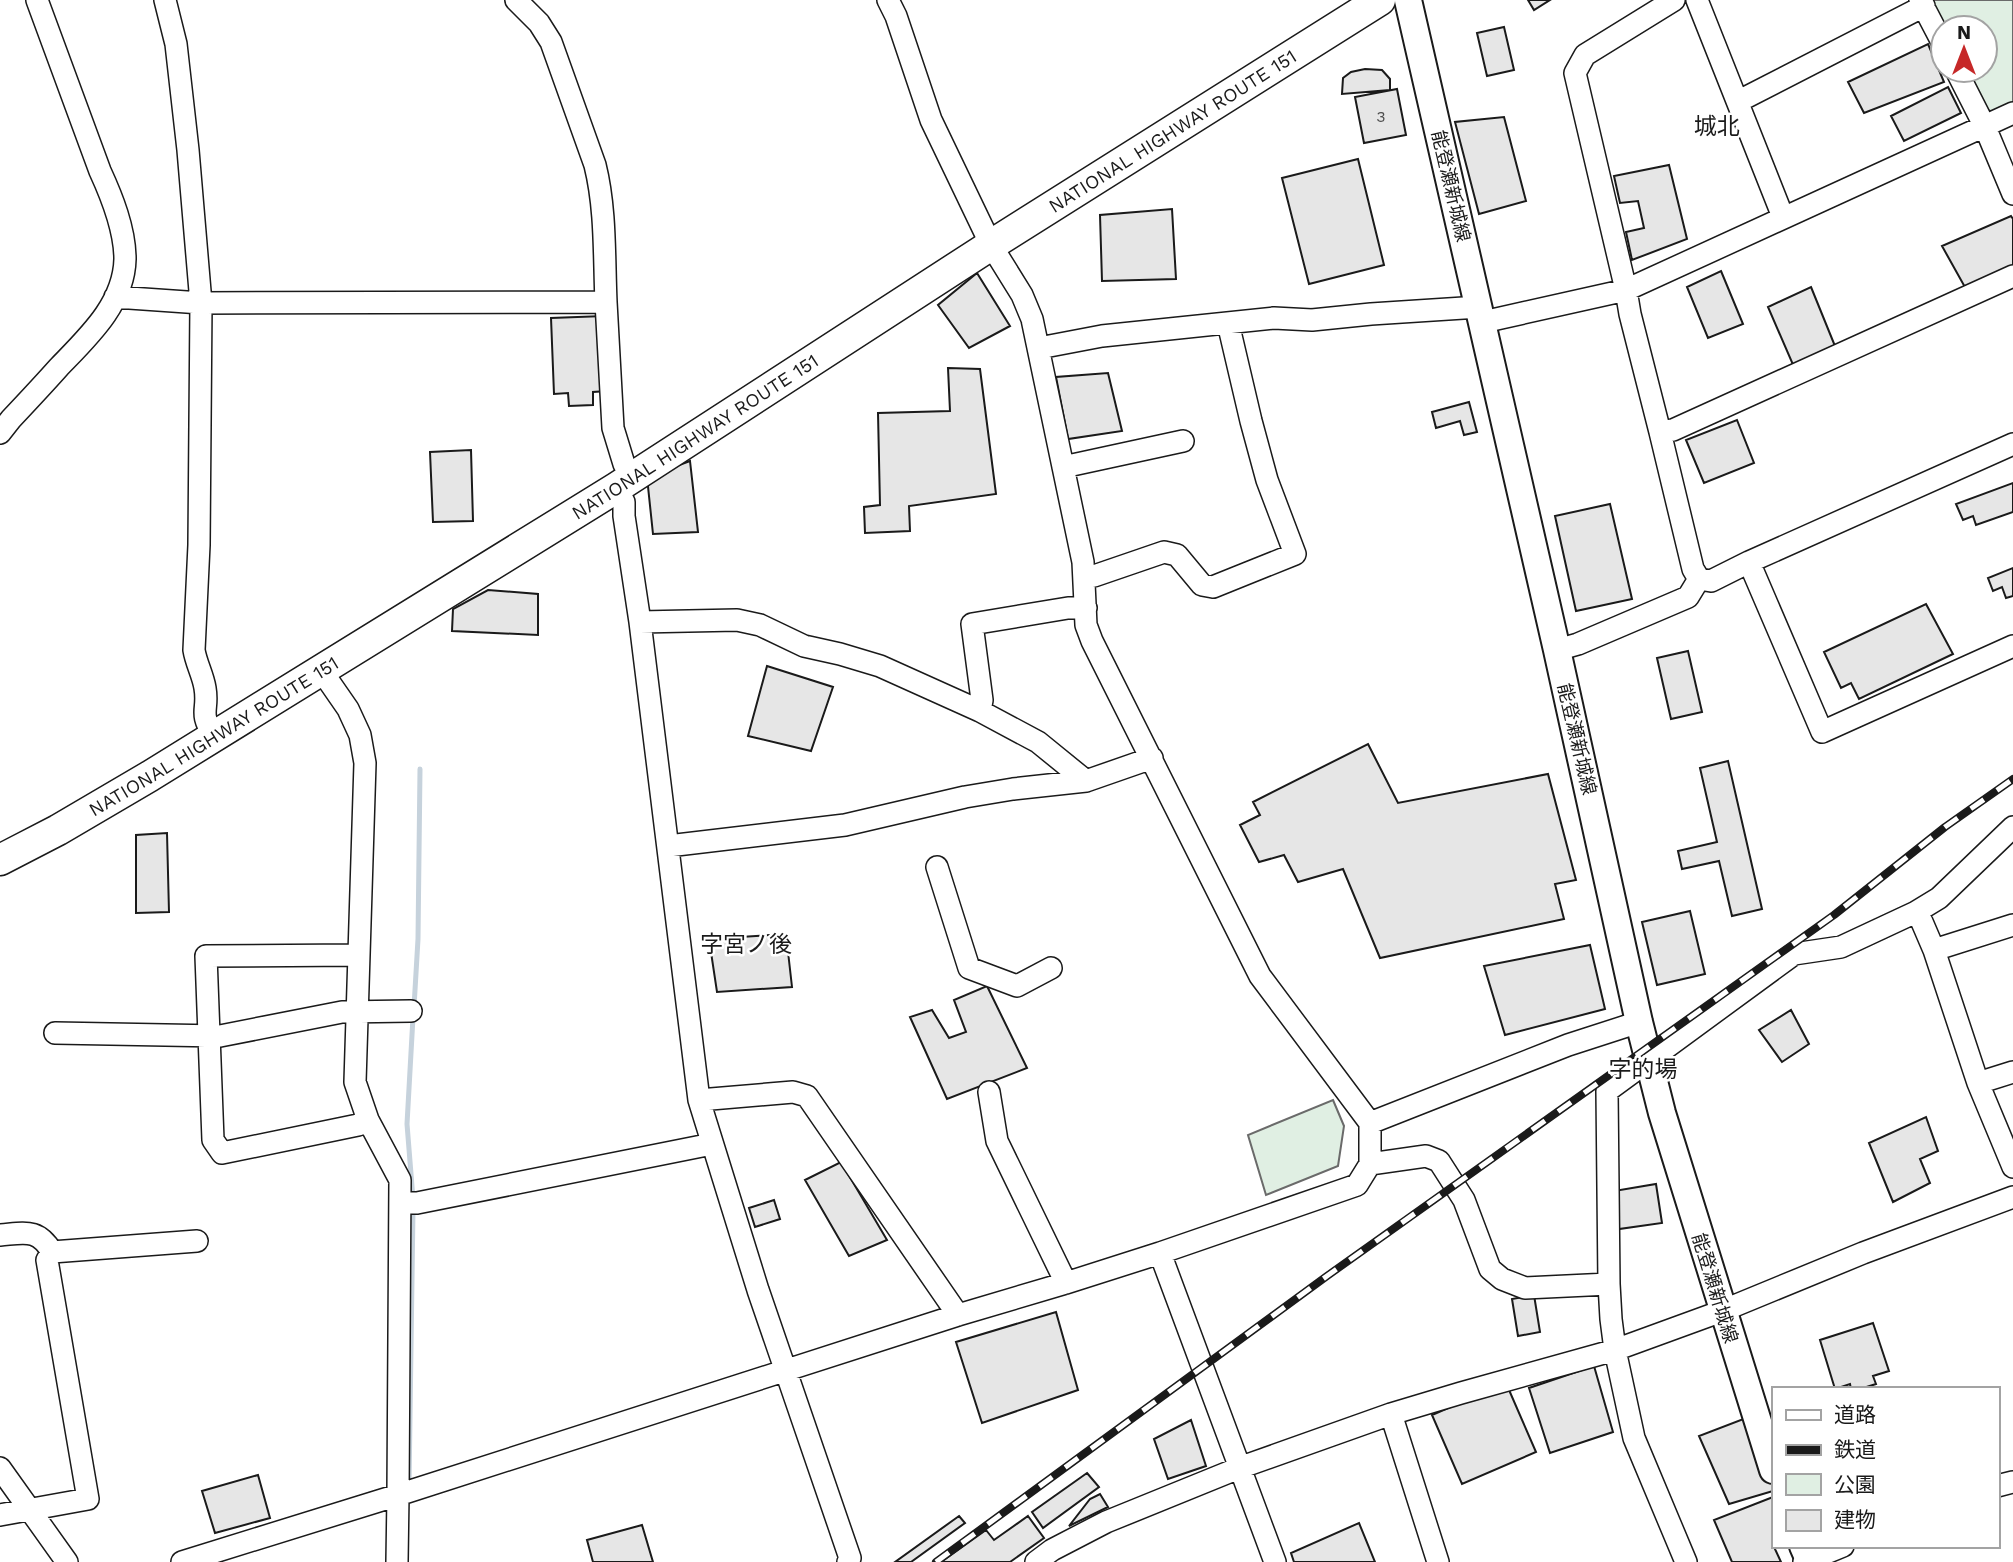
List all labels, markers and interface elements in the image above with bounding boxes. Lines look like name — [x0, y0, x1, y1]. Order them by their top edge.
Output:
north arrow — [1929, 14, 1999, 84]
text: N — [1957, 21, 1971, 44]
street label: NATIONAL HIGHWAY ROUTE 151 — [1044, 44, 1301, 217]
house number: 3 — [1376, 107, 1386, 126]
district label: 城北 — [1694, 113, 1740, 140]
street label: 能登瀬新城線 — [1427, 128, 1475, 244]
street label: NATIONAL HIGHWAY ROUTE 151 — [567, 349, 822, 524]
street label: NATIONAL HIGHWAY ROUTE 151 — [84, 651, 343, 821]
street label: 能登瀬新城線 — [1553, 681, 1601, 797]
district label: 字宮ノ後 — [700, 931, 792, 958]
district label: 字的場 — [1609, 1056, 1678, 1083]
street label: 能登瀬新城線 — [1687, 1230, 1743, 1346]
legend — [1772, 1387, 1999, 1548]
text: 道路 — [1834, 1402, 1876, 1427]
text: 鉄道 — [1834, 1437, 1876, 1462]
text: 公園 — [1834, 1472, 1876, 1497]
text: 建物 — [1834, 1507, 1876, 1532]

